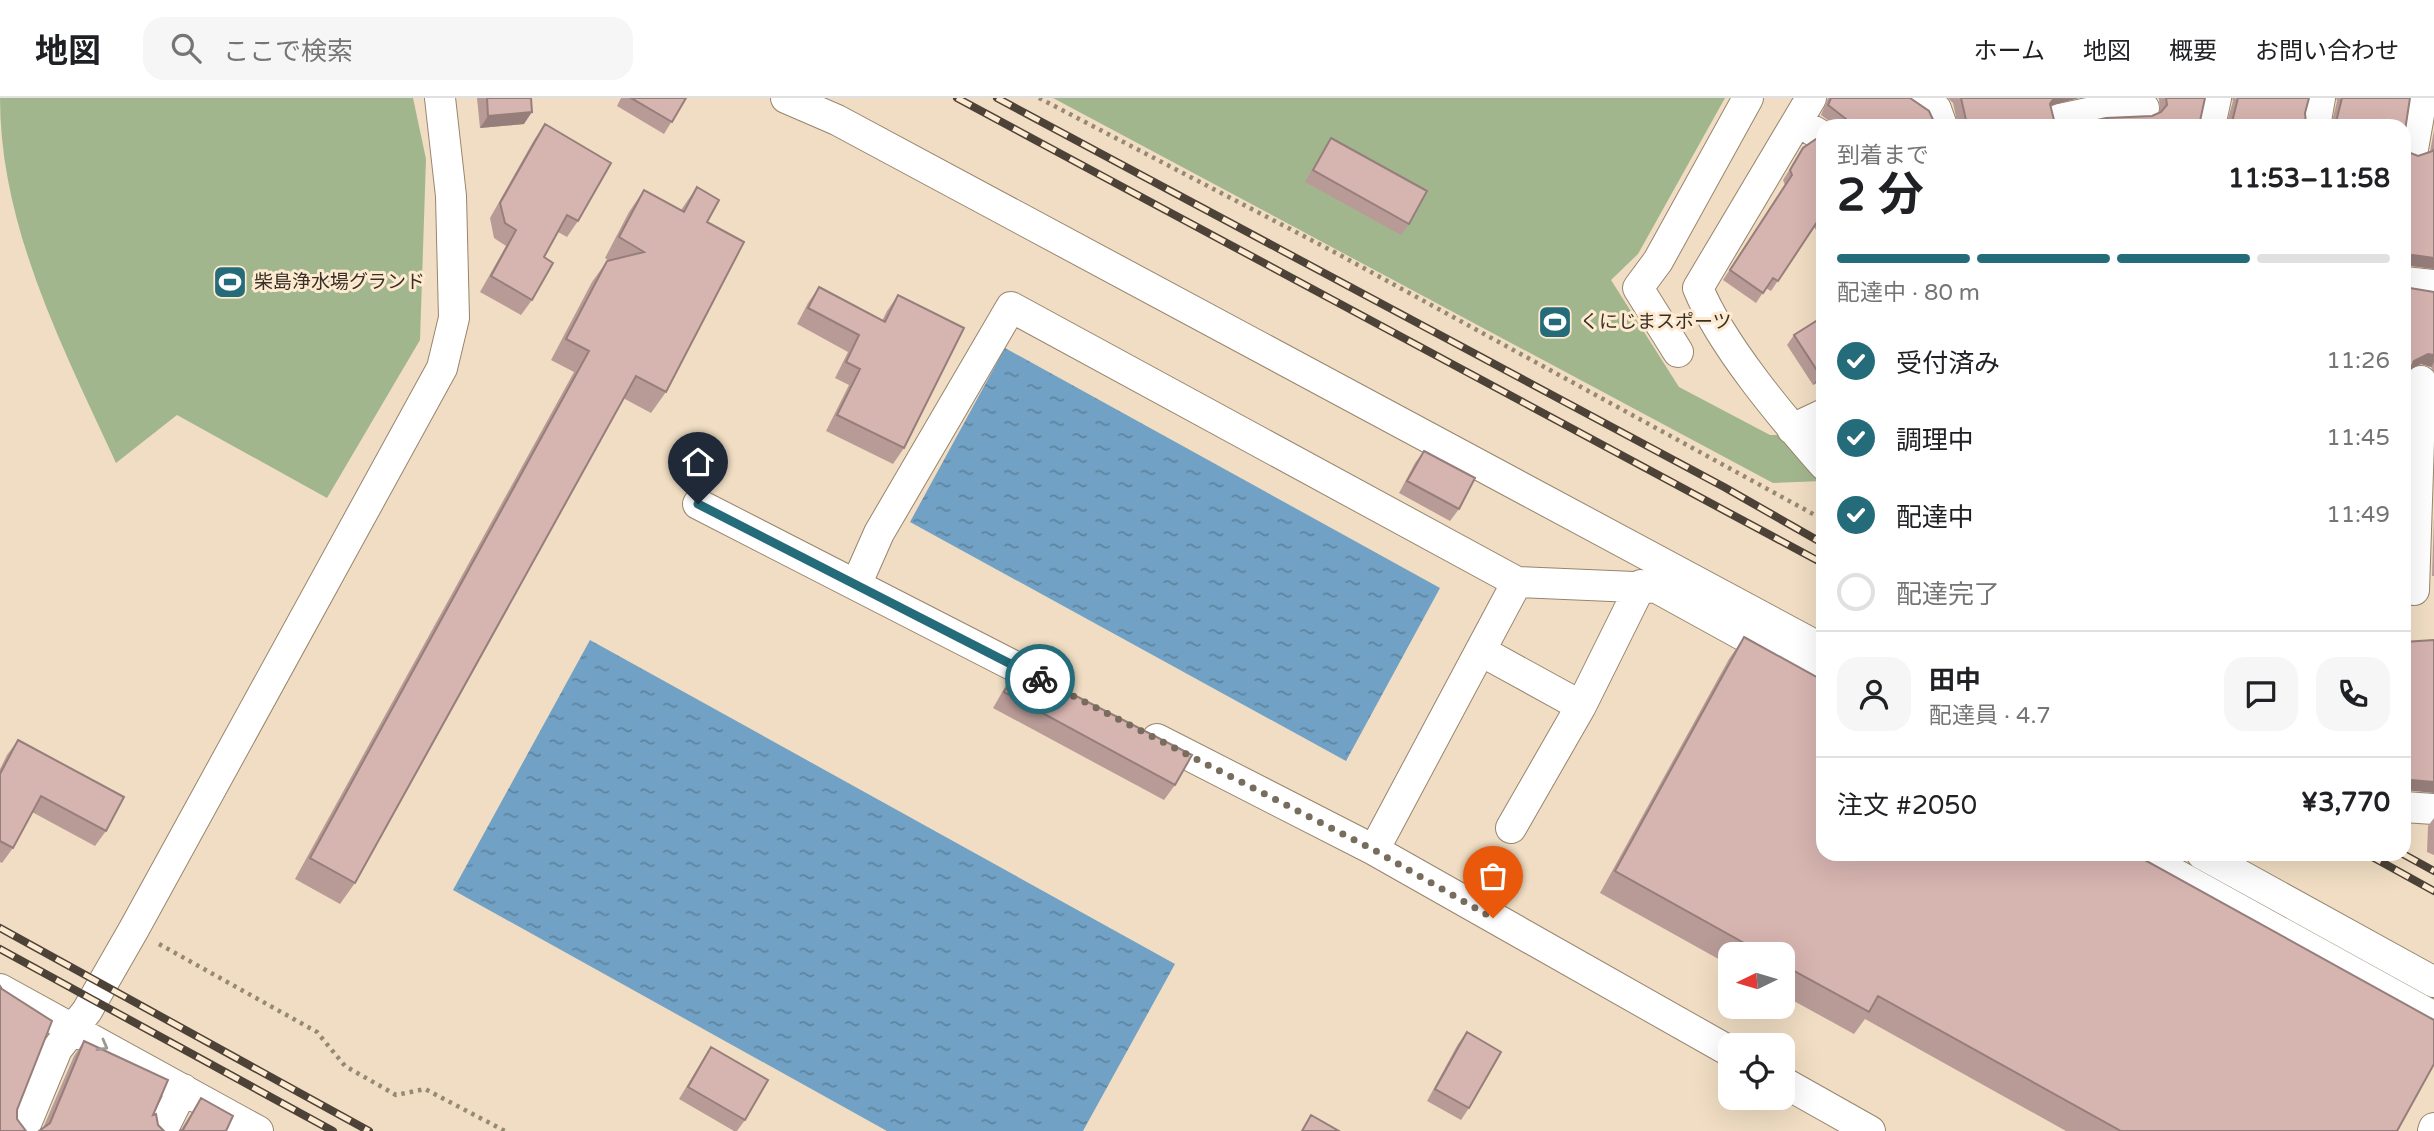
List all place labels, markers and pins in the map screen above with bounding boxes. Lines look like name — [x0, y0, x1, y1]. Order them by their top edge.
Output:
sports icon: 柴島浄水場グランド — [211, 263, 249, 301]
place label: 柴島浄水場グランド — [254, 271, 425, 293]
sports icon: くにじまスポーツ — [1536, 303, 1574, 341]
place label: くにじまスポーツ — [1580, 311, 1732, 333]
pin — [668, 432, 728, 504]
pin — [1463, 846, 1523, 918]

